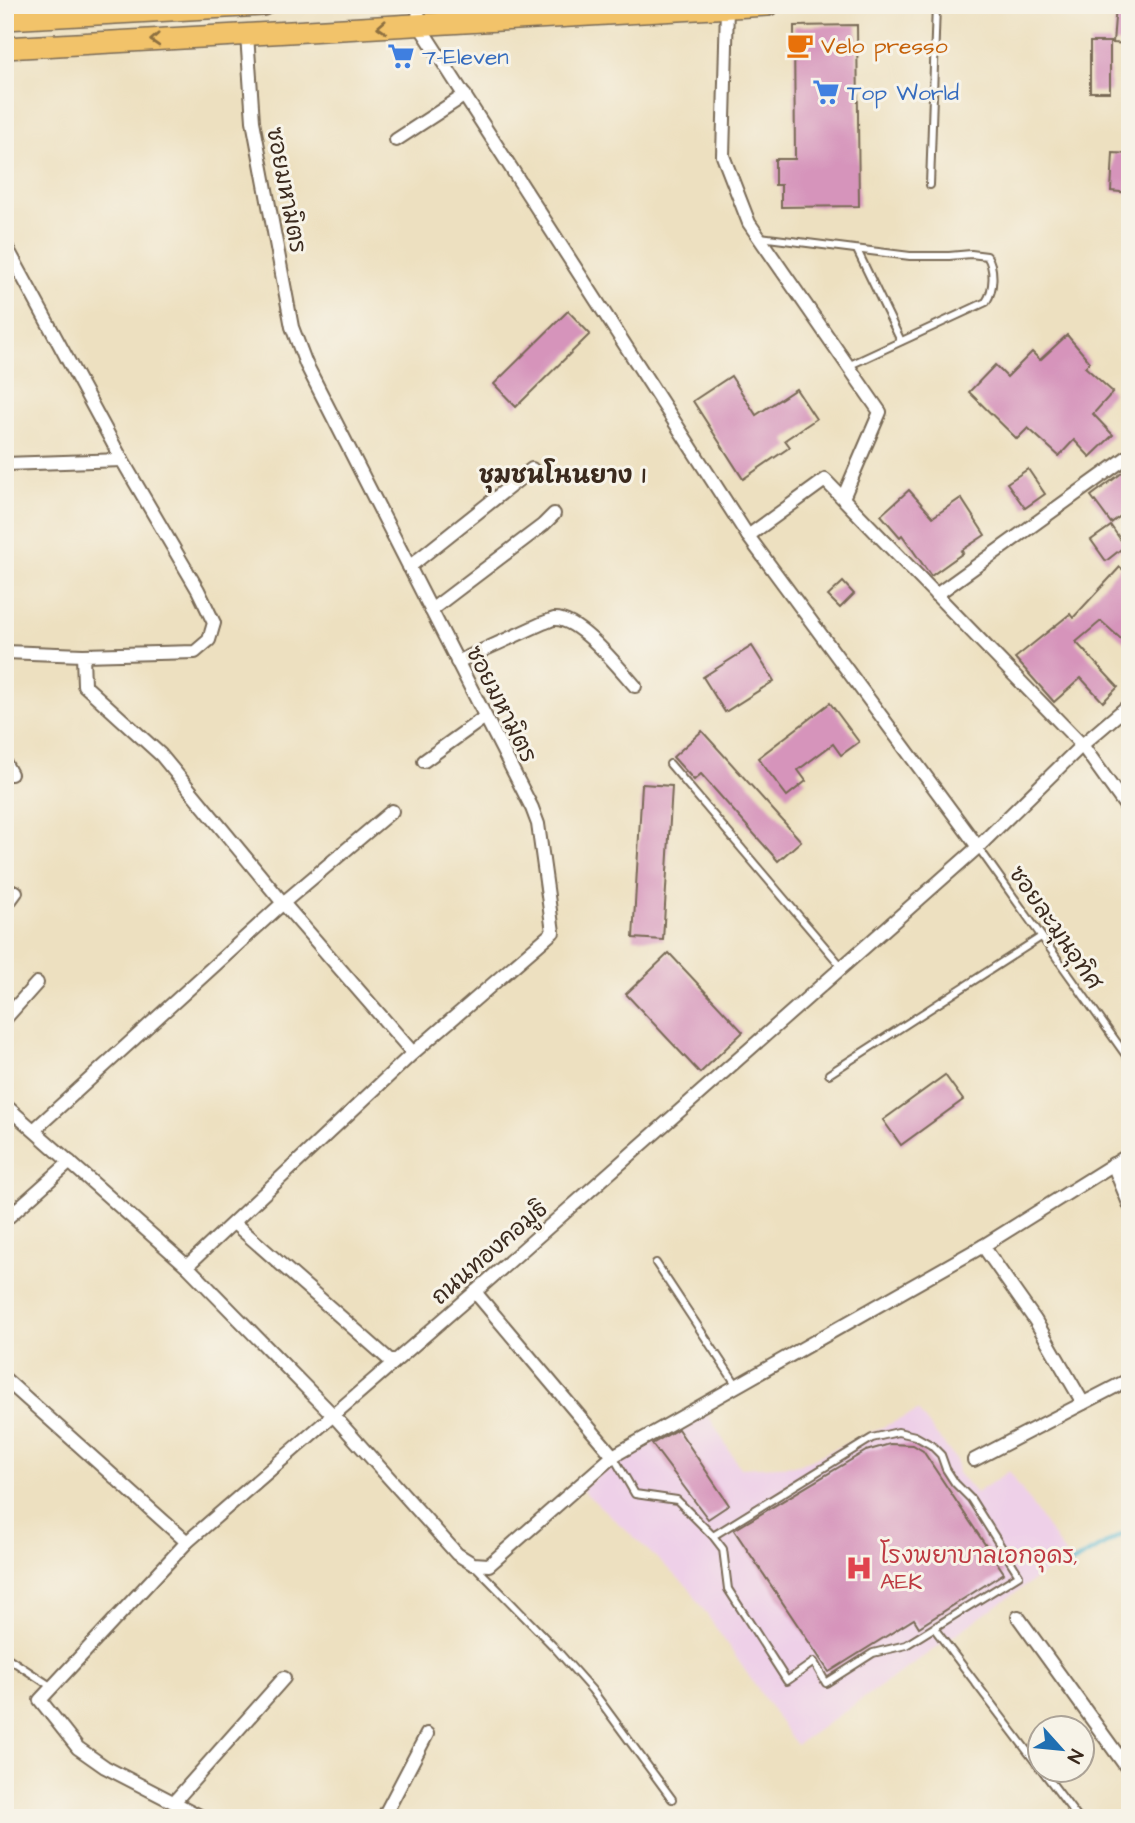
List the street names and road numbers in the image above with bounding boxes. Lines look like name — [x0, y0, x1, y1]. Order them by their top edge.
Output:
street label: ซอยมหามิตร — [258, 124, 314, 256]
street label: ซอยมหามิตร — [458, 640, 544, 769]
street label: ซอยละมุนอุทิศ — [1000, 860, 1110, 997]
street label: ถนนทองคอมูธิ — [424, 1193, 556, 1313]

